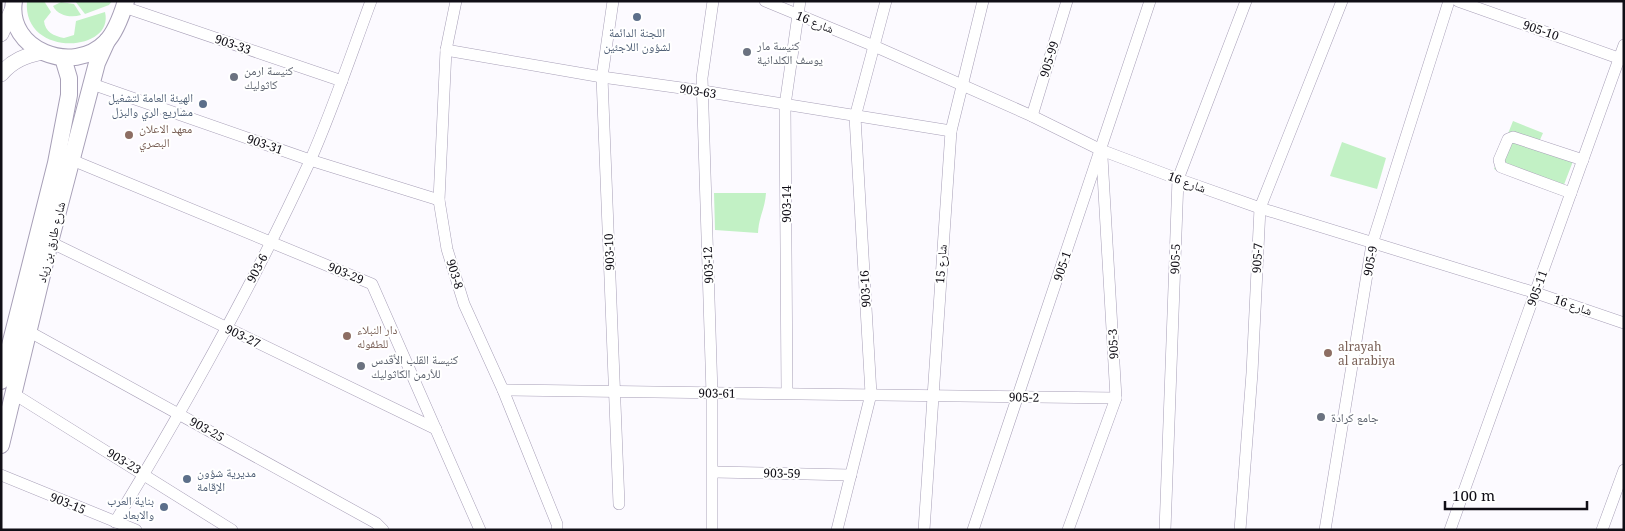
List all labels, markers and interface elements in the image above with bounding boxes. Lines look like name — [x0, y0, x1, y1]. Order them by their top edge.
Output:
street label: شارع 16 — [794, 7, 837, 37]
marker: اللجنة الدائمة لشؤون اللاجئين — [631, 11, 643, 23]
street label: 905-10 — [1521, 16, 1562, 44]
place label: اللجنة الدائمة لشؤون اللاجئين — [603, 24, 671, 55]
street label: 903-33 — [213, 30, 254, 58]
place label: كنيسة مار يوسف الكلدانية — [756, 37, 823, 68]
street label: 905-99 — [1035, 39, 1063, 79]
marker: كنيسة مار يوسف الكلدانية — [741, 46, 753, 58]
place label: كنيسة ارمن كاثوليك — [244, 62, 293, 93]
marker: كنيسة ارمن كاثوليك — [228, 71, 240, 83]
street label: 903-63 — [678, 80, 718, 102]
place label: الهيئة العامة لتشغيل مشاريع الري والبزل — [108, 89, 193, 122]
marker: الهيئة العامة لتشغيل مشاريع الري والبزل — [197, 98, 209, 110]
place label: معهد الاعلان البصري — [139, 120, 192, 153]
marker: معهد الاعلان البصري — [123, 129, 135, 141]
street label: 903-31 — [245, 130, 285, 158]
street label: شارع 16 — [1166, 167, 1208, 197]
street label: 903-14 — [778, 185, 795, 223]
street label: شارع طارق بن زياد — [33, 200, 69, 284]
street label: 903-10 — [600, 233, 618, 271]
street label: 905-7 — [1248, 242, 1266, 274]
street label: 905-5 — [1166, 243, 1184, 275]
street label: شارع 15 — [931, 244, 951, 284]
street label: 905-9 — [1359, 244, 1381, 278]
street label: 903-12 — [699, 246, 717, 284]
street label: 905-1 — [1049, 249, 1075, 283]
street label: 903-6 — [242, 250, 272, 285]
street label: 903-8 — [442, 257, 468, 291]
street label: 903-29 — [326, 258, 366, 288]
street label: 905-11 — [1523, 268, 1551, 308]
street label: 903-16 — [856, 270, 874, 308]
street label: شارع 16 — [1552, 291, 1594, 319]
street label: 903-27 — [223, 320, 264, 352]
place label: دار النبلاء للطفوله — [357, 321, 398, 352]
street label: 905-3 — [1104, 328, 1122, 360]
marker: دار النبلاء للطفوله — [341, 330, 353, 342]
place label: alrayah al arabiya — [1338, 338, 1396, 369]
marker: alrayah al arabiya — [1322, 347, 1334, 359]
place label: كنيسة القلب الأقدس للأرمن الكاثوليك — [371, 351, 458, 382]
marker: كنيسة القلب الأقدس للأرمن الكاثوليك — [355, 360, 367, 372]
street label: 903-61 — [698, 384, 736, 402]
street label: 905-2 — [1009, 388, 1039, 406]
place label: جامع كرادة — [1331, 409, 1379, 426]
marker: جامع كرادة — [1315, 411, 1327, 423]
street label: 903-25 — [187, 413, 227, 445]
street label: 903-23 — [104, 444, 145, 478]
place label: مديرية شؤون الإقامة — [197, 464, 256, 495]
street label: 903-59 — [763, 464, 801, 482]
marker: مديرية شؤون الإقامة — [181, 473, 193, 485]
scale bar — [1445, 478, 1588, 510]
text: 100 m — [1452, 485, 1495, 505]
street label: 903-15 — [48, 488, 88, 518]
place label: بناية العرب والابعاد — [107, 492, 154, 523]
marker: بناية العرب والابعاد — [158, 501, 170, 513]

